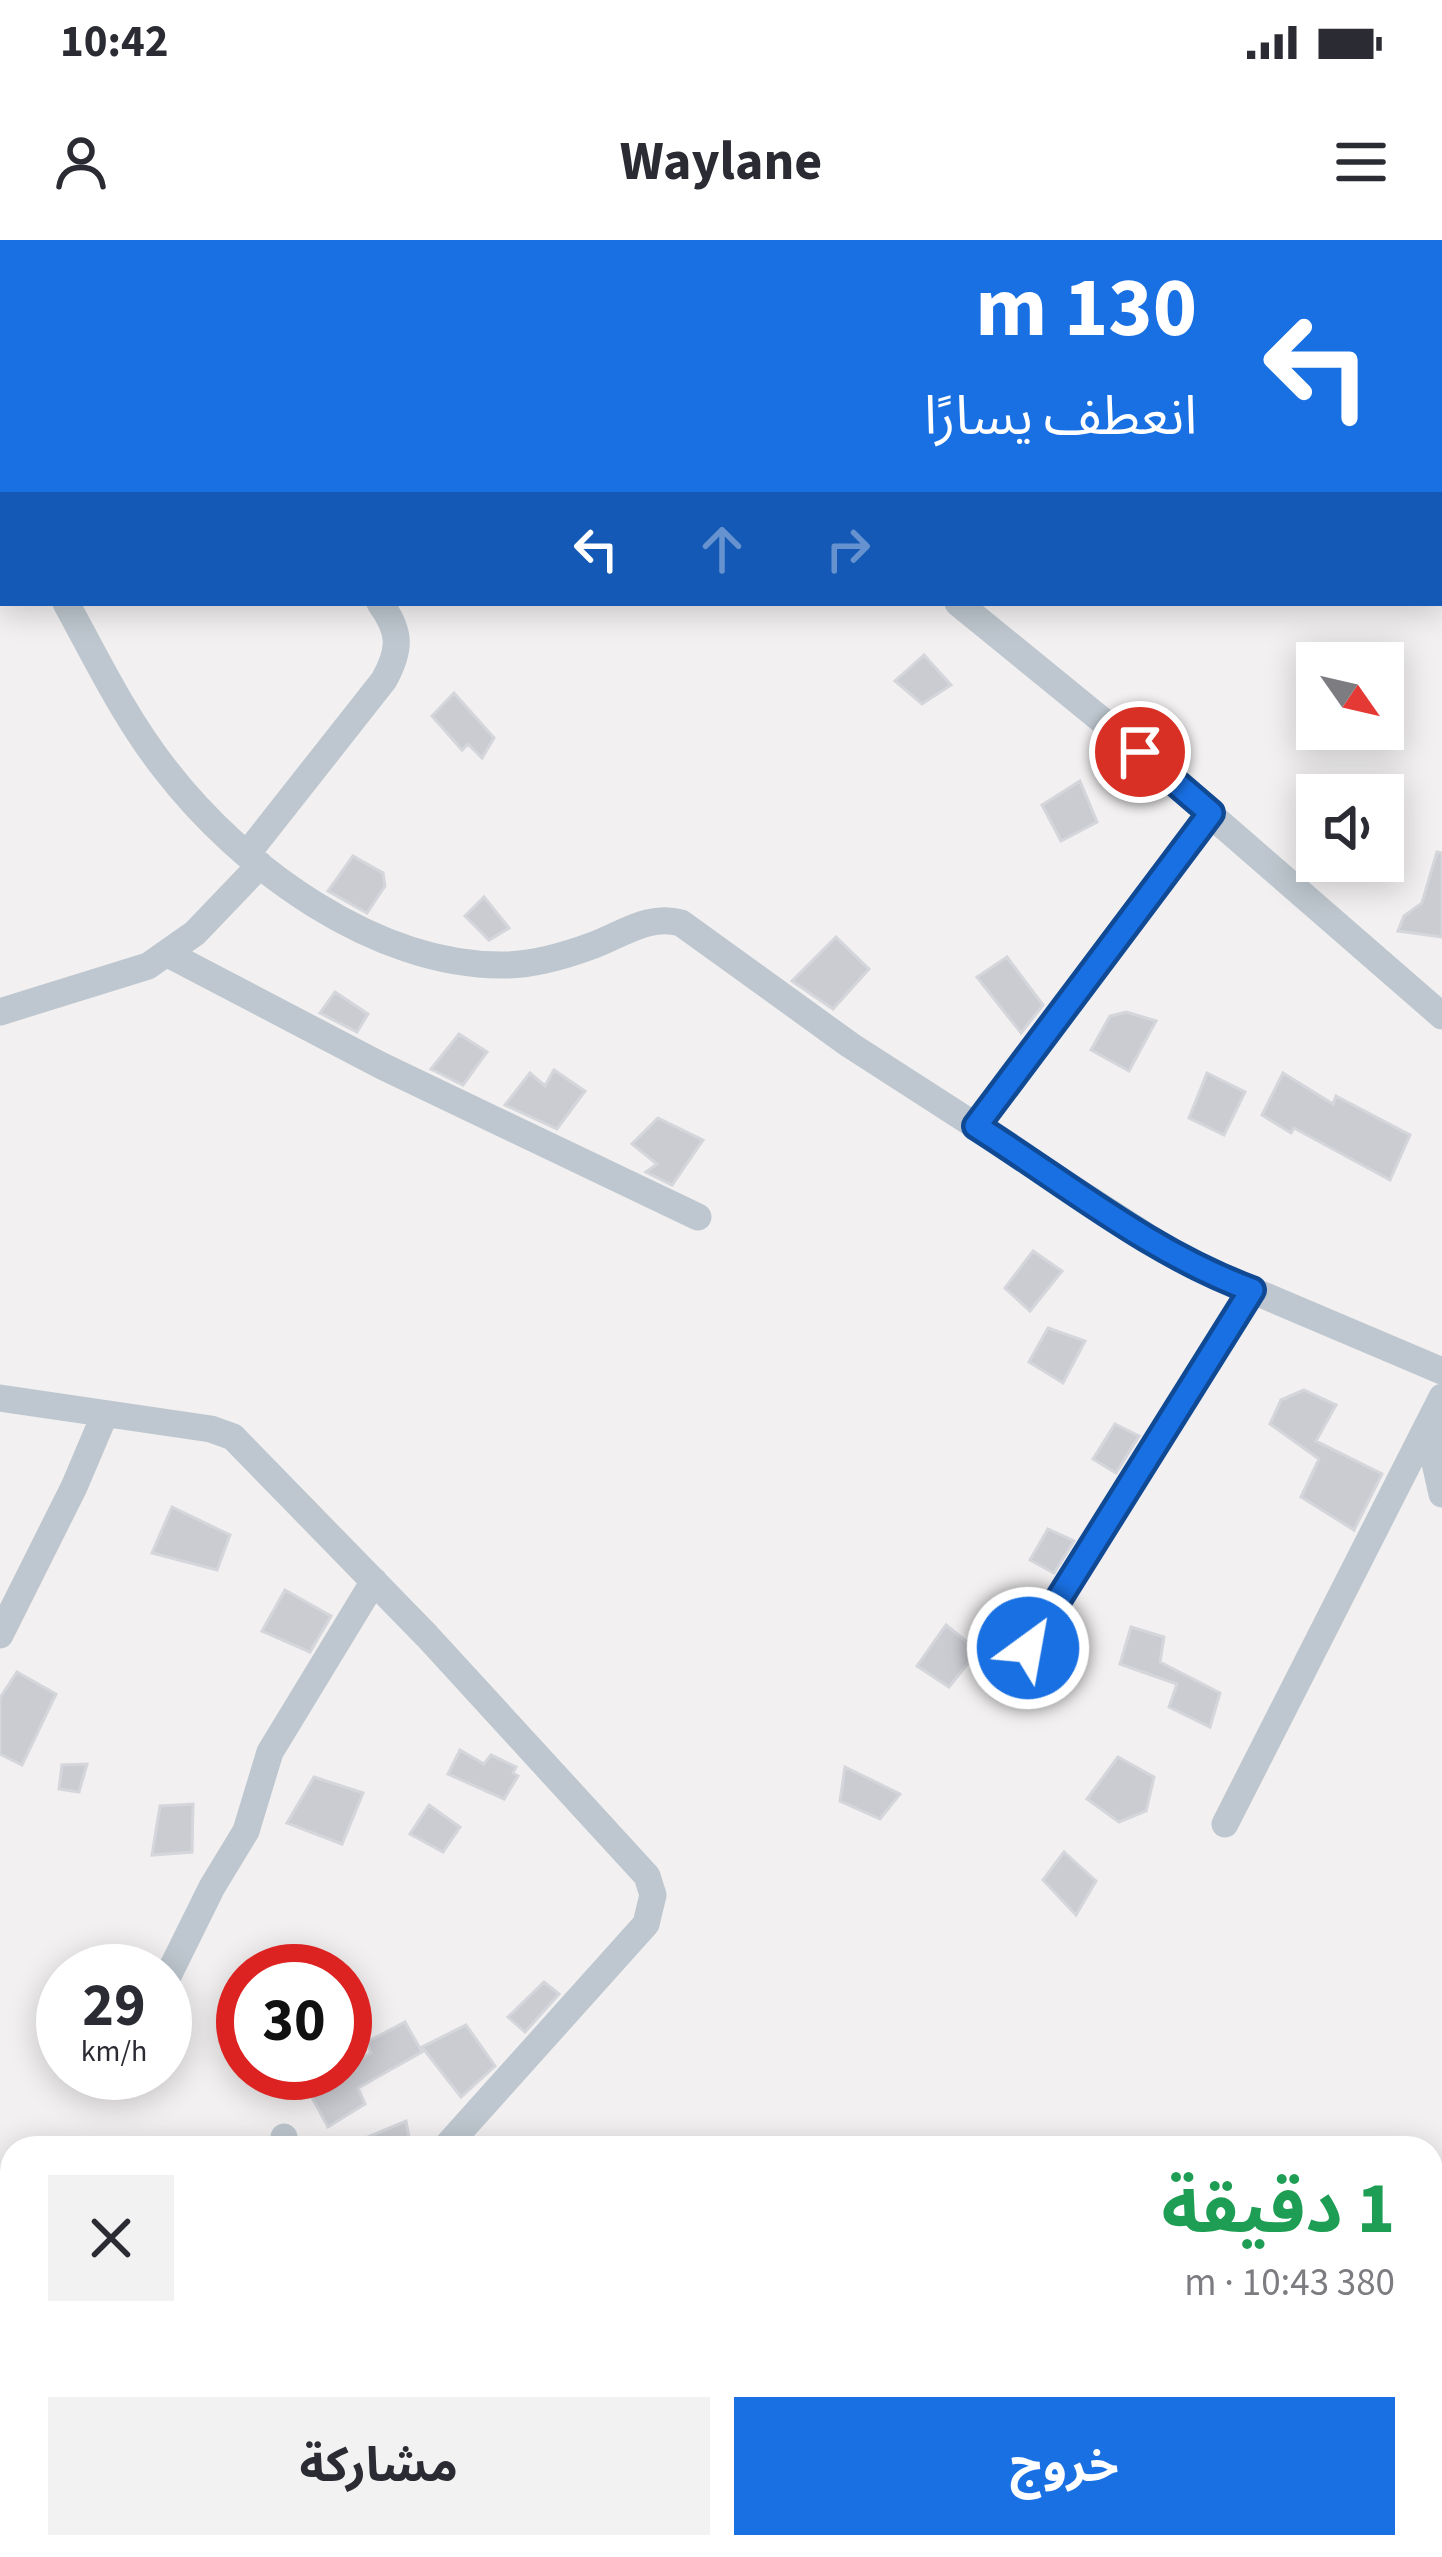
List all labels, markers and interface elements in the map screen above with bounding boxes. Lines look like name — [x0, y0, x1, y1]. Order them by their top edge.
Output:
text: 10:42 — [60, 10, 169, 74]
text: Waylane — [620, 124, 822, 201]
icon: person — [48, 129, 114, 195]
icon: menu — [1328, 129, 1394, 195]
text: 130 m — [975, 249, 1197, 369]
icon: left — [1239, 288, 1395, 444]
text: انعطف يسارًا — [924, 379, 1197, 456]
icon: left — [563, 516, 629, 582]
icon: ahead — [689, 516, 755, 582]
icon: right — [815, 516, 881, 582]
north arrow — [1296, 642, 1404, 750]
map controls — [1296, 642, 1404, 882]
pin — [1089, 701, 1191, 803]
icon: arrive — [1107, 719, 1173, 785]
button: sound — [1296, 774, 1404, 882]
position arrow — [965, 1585, 1091, 1711]
speed limit sign: 30 — [216, 1944, 372, 2100]
text: 29 — [82, 1964, 146, 2049]
text: km/h — [81, 2030, 147, 2073]
text: 1 دقيقة — [1161, 2158, 1395, 2261]
button: close — [48, 2175, 174, 2301]
text: 380 m · 10:43 — [1184, 2255, 1395, 2311]
button: مشاركة — [48, 2397, 710, 2535]
button: خروج — [734, 2397, 1395, 2535]

